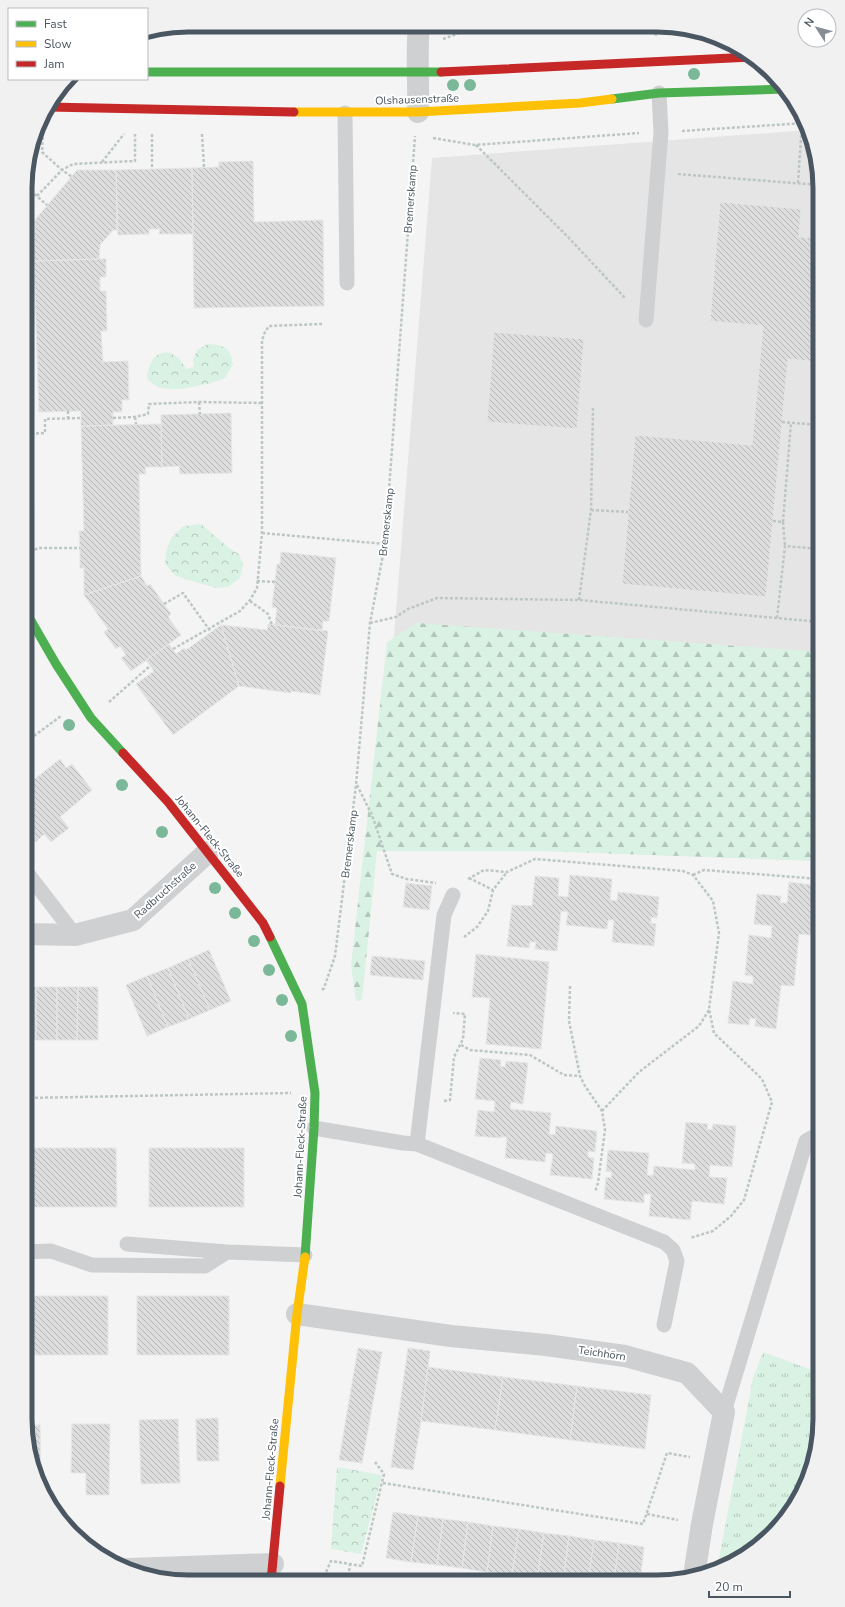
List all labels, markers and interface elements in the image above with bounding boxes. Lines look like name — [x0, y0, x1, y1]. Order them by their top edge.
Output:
legend — [8, 8, 148, 80]
north arrow — [797, 8, 837, 48]
text: N — [801, 15, 818, 30]
text: Fast — [44, 16, 67, 32]
text: Slow — [44, 36, 72, 52]
text: Jam — [43, 56, 65, 72]
street label: Olshausenstraße — [375, 91, 459, 108]
street label: Bremerskamp — [401, 164, 420, 234]
street label: Bremerskamp — [375, 487, 398, 557]
street label: Johann-Fleck-Straße — [171, 791, 248, 881]
street label: Bremerskamp — [338, 809, 361, 879]
street label: Radbruchstraße — [131, 858, 200, 922]
street label: Johann-Fleck-Straße — [290, 1096, 311, 1199]
street label: Teichhörn — [577, 1343, 627, 1364]
street label: Johann-Fleck-Straße — [259, 1418, 282, 1521]
scale bar — [709, 1573, 790, 1599]
text: 20 m — [715, 1579, 743, 1595]

